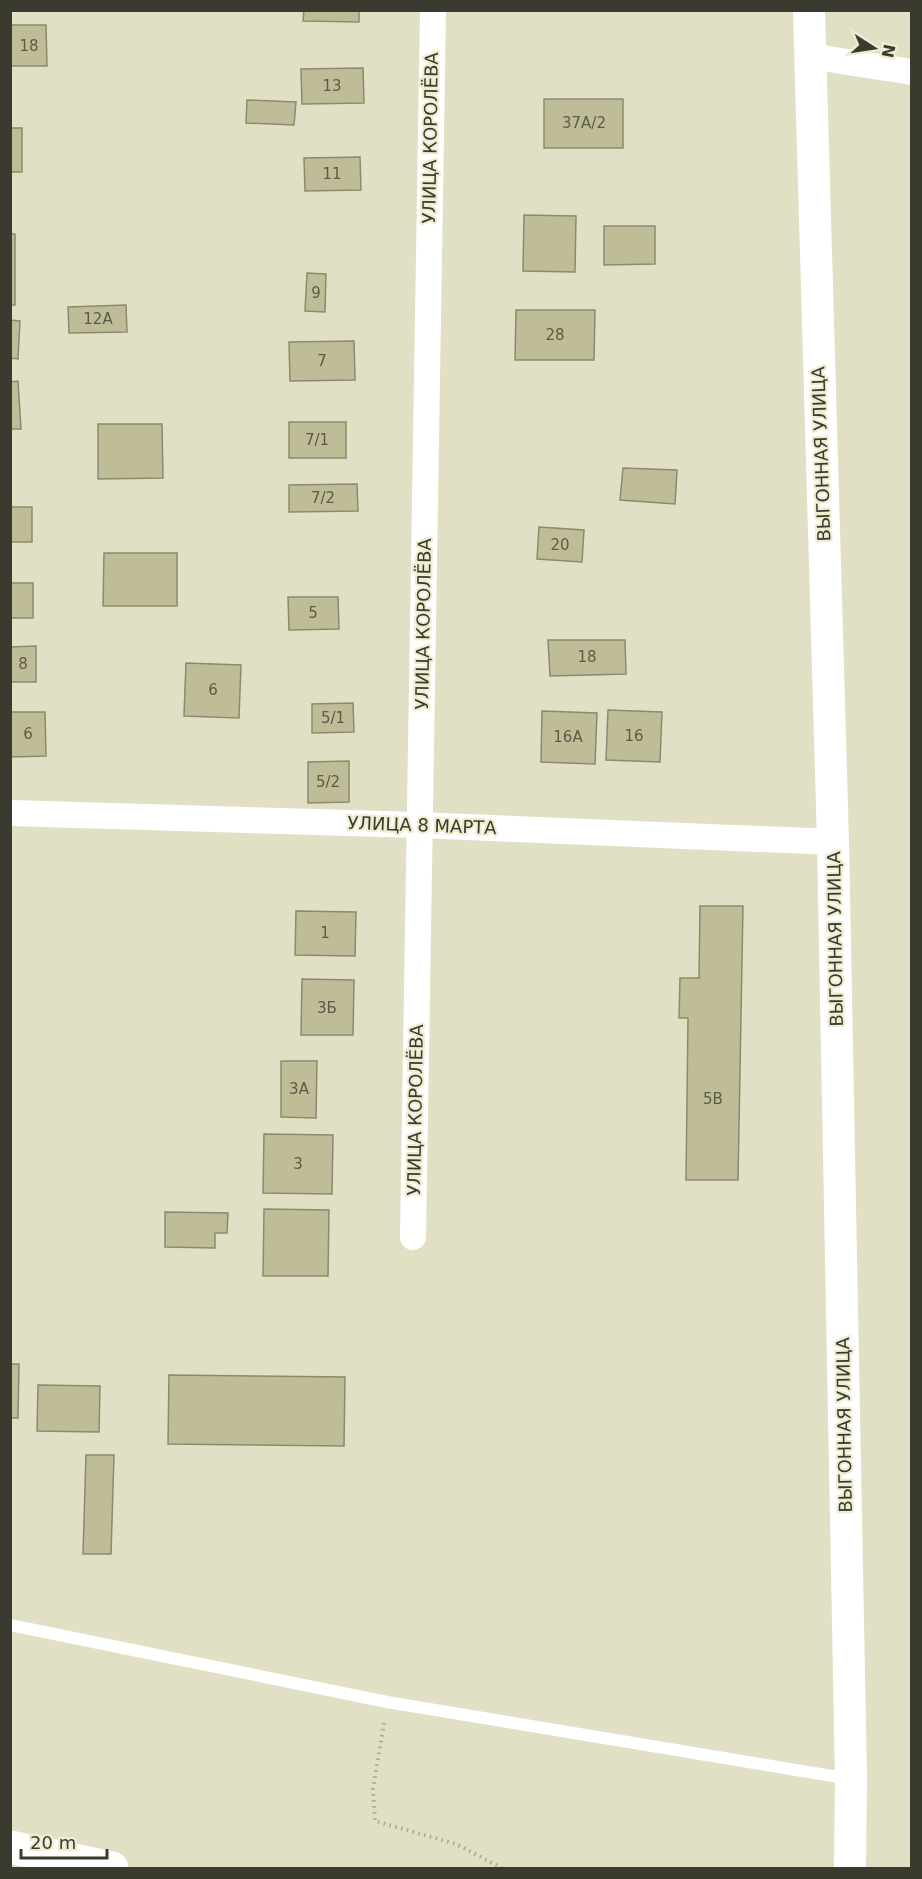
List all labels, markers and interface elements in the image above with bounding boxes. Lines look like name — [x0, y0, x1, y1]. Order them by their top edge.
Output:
north arrow — [844, 18, 904, 78]
house number: 18 — [19, 37, 39, 55]
text: N — [877, 42, 899, 60]
street label: УЛИЦА КОРОЛЁВА — [418, 51, 442, 224]
house number: 13 — [322, 77, 342, 95]
house number: 37А/2 — [562, 114, 606, 132]
house number: 11 — [322, 165, 342, 183]
house number: 9 — [311, 284, 321, 302]
house number: 12А — [83, 310, 113, 328]
house number: 28 — [545, 326, 565, 344]
house number: 7 — [317, 352, 327, 370]
street label: ВЫГОННАЯ УЛИЦА — [807, 365, 835, 542]
house number: 7/1 — [305, 431, 329, 449]
house number: 7/2 — [311, 489, 335, 507]
house number: 20 — [550, 536, 570, 554]
street label: УЛИЦА КОРОЛЁВА — [411, 537, 435, 710]
house number: 5 — [308, 604, 318, 622]
house number: 18 — [577, 648, 597, 666]
house number: 8 — [18, 655, 28, 673]
house number: 6 — [208, 681, 218, 699]
house number: 5/1 — [321, 709, 345, 727]
house number: 6 — [23, 725, 33, 743]
house number: 16 — [624, 727, 644, 745]
house number: 16А — [553, 728, 583, 746]
house number: 5/2 — [316, 773, 340, 791]
street label: УЛИЦА 8 МАРТА — [347, 812, 498, 838]
street label: ВЫГОННАЯ УЛИЦА — [823, 851, 847, 1027]
house number: 1 — [320, 924, 330, 942]
house number: 3Б — [317, 999, 337, 1017]
street label: УЛИЦА КОРОЛЁВА — [403, 1023, 427, 1196]
house number: 3А — [289, 1080, 310, 1098]
house number: 5В — [703, 1090, 723, 1108]
house number: 3 — [293, 1155, 303, 1173]
street label: ВЫГОННАЯ УЛИЦА — [832, 1337, 856, 1513]
scale bar — [21, 1822, 106, 1860]
text: 20 m — [30, 1832, 76, 1853]

